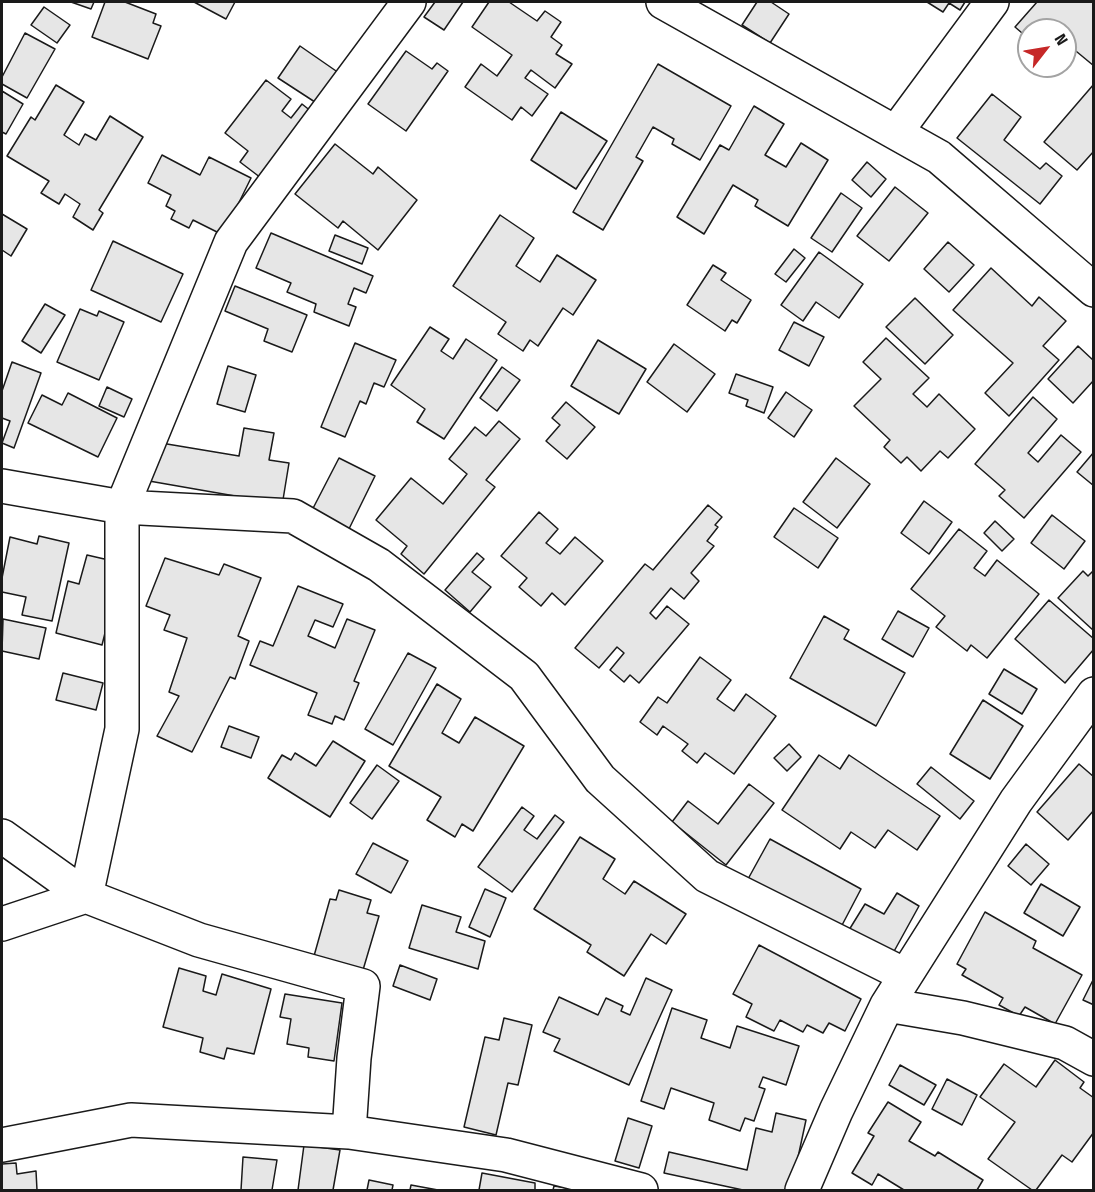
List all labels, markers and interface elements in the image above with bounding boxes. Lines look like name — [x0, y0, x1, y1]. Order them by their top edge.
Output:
north arrow — [1017, 18, 1077, 78]
text: N — [1051, 30, 1072, 49]

